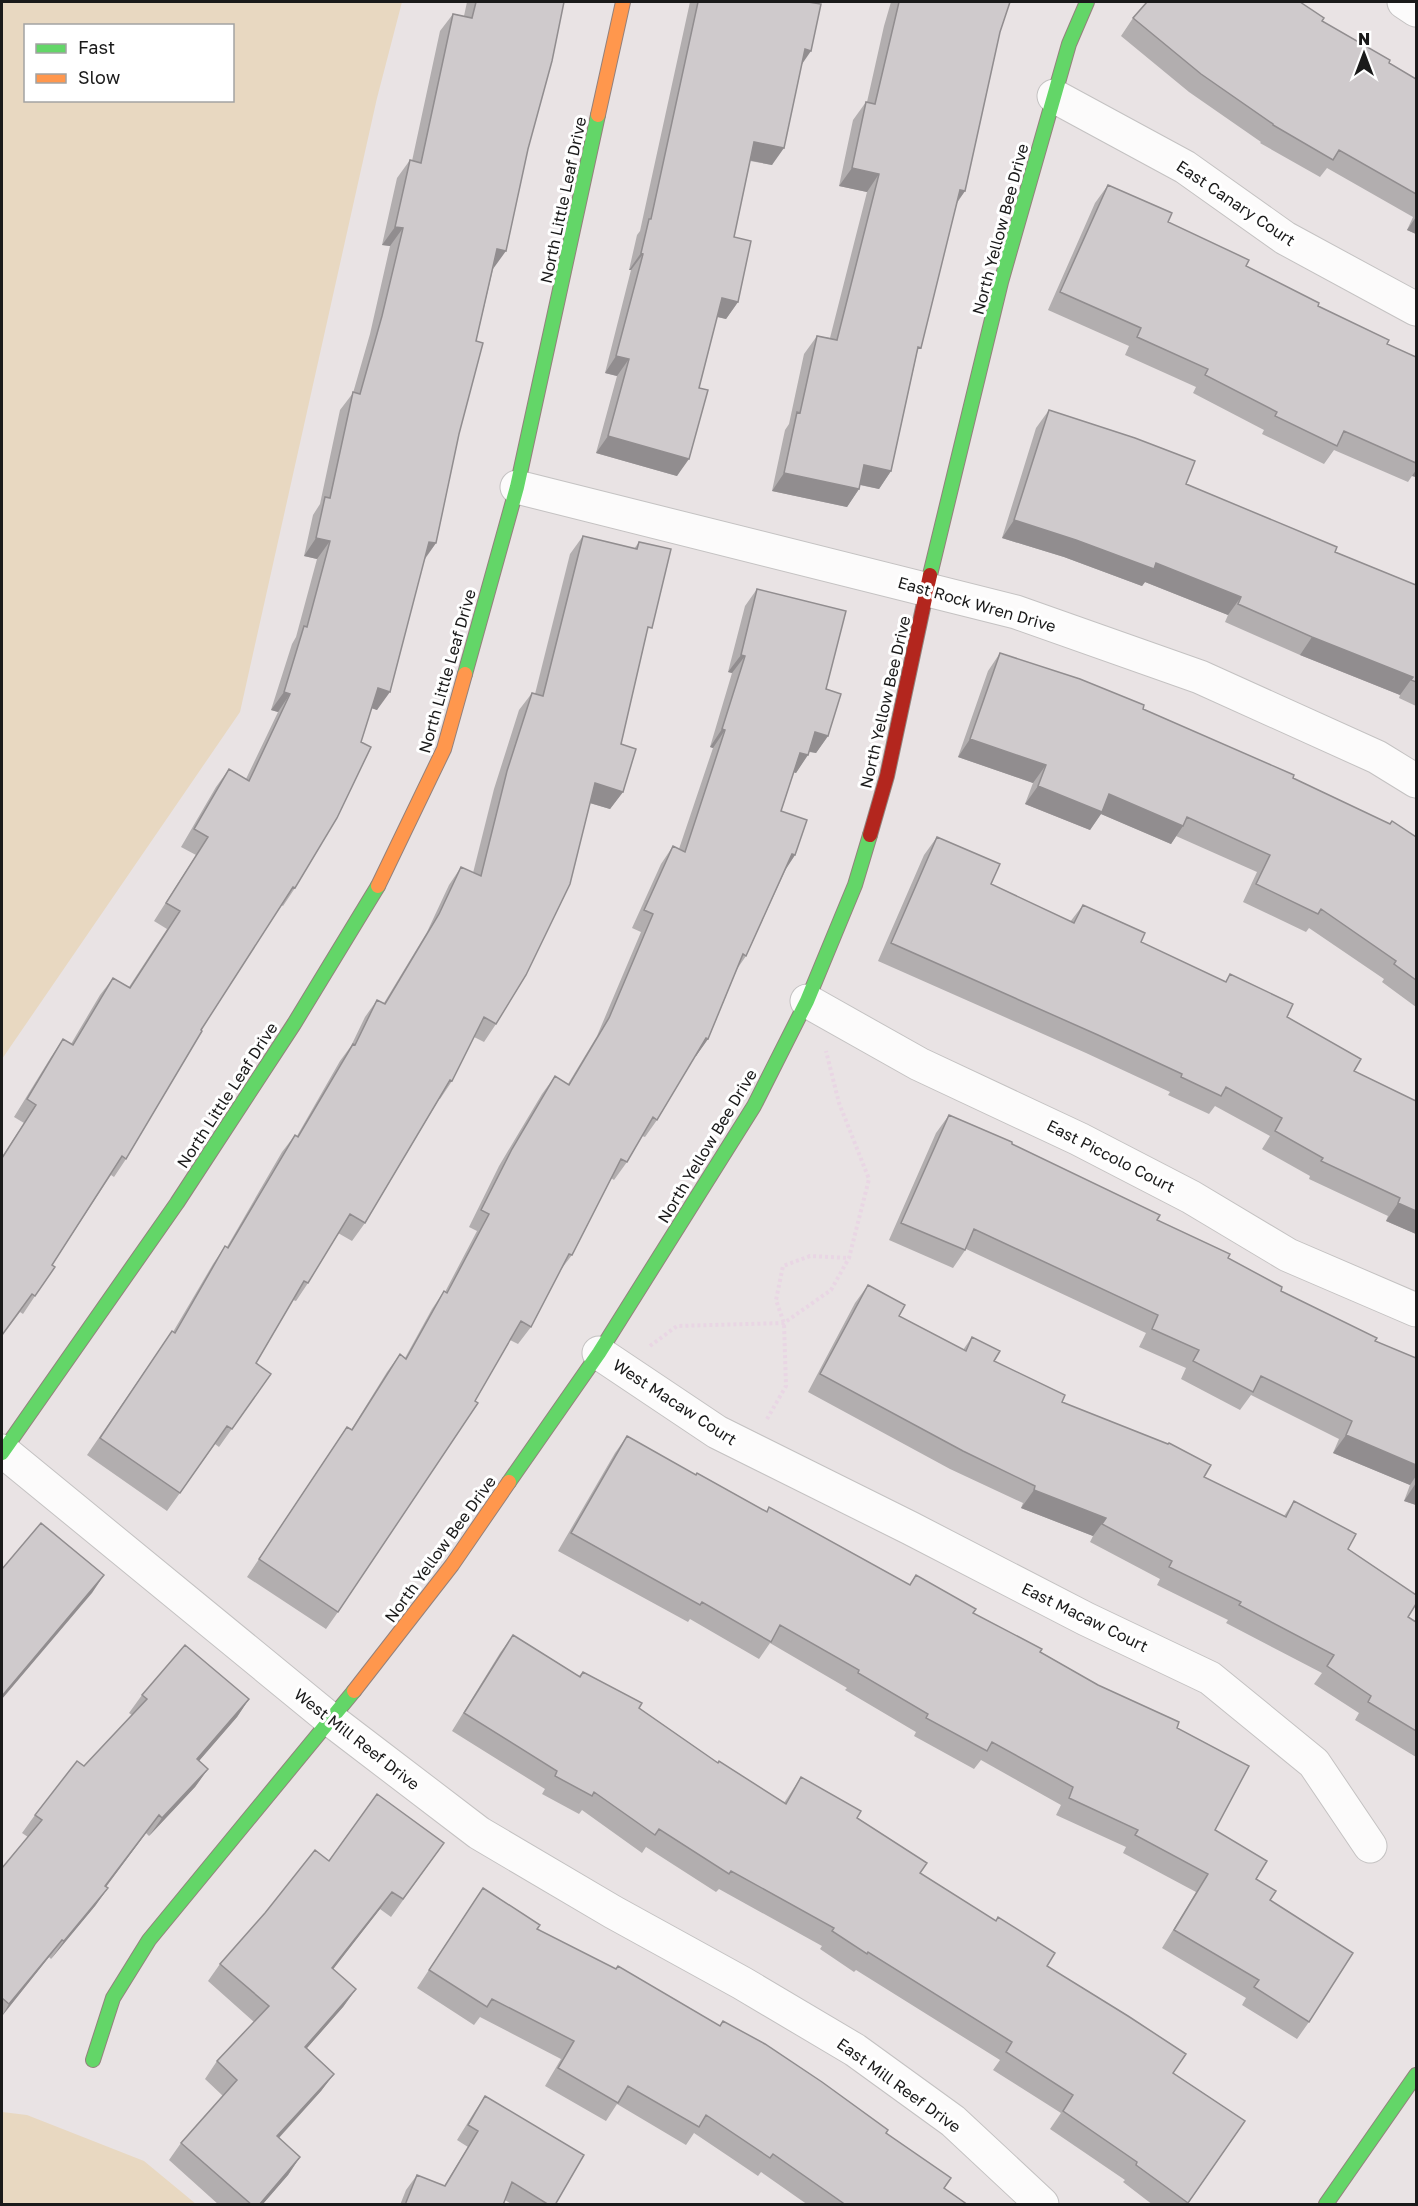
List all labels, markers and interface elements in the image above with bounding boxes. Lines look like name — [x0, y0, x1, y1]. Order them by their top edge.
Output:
legend — [24, 24, 234, 102]
north arrow — [1334, 24, 1394, 84]
text: N — [1358, 29, 1370, 49]
text: Fast — [78, 36, 115, 58]
text: Slow — [78, 66, 121, 88]
street label: North Little Leaf Drive — [536, 115, 590, 285]
street label: North Yellow Bee Drive — [968, 141, 1032, 317]
street label: East Canary Court — [1173, 156, 1299, 250]
street label: East Rock Wren Drive — [896, 572, 1058, 636]
street label: North Little Leaf Drive — [414, 587, 480, 755]
street label: North Yellow Bee Drive — [855, 614, 915, 790]
street label: North Little Leaf Drive — [172, 1018, 282, 1172]
street label: North Yellow Bee Drive — [653, 1065, 761, 1227]
street label: East Piccolo Court — [1044, 1115, 1178, 1197]
street label: West Macaw Court — [609, 1355, 741, 1449]
street label: North Yellow Bee Drive — [380, 1472, 500, 1626]
street label: East Macaw Court — [1019, 1578, 1151, 1656]
street label: West Mill Reef Drive — [290, 1684, 424, 1794]
street label: East Mill Reef Drive — [833, 2033, 965, 2137]

